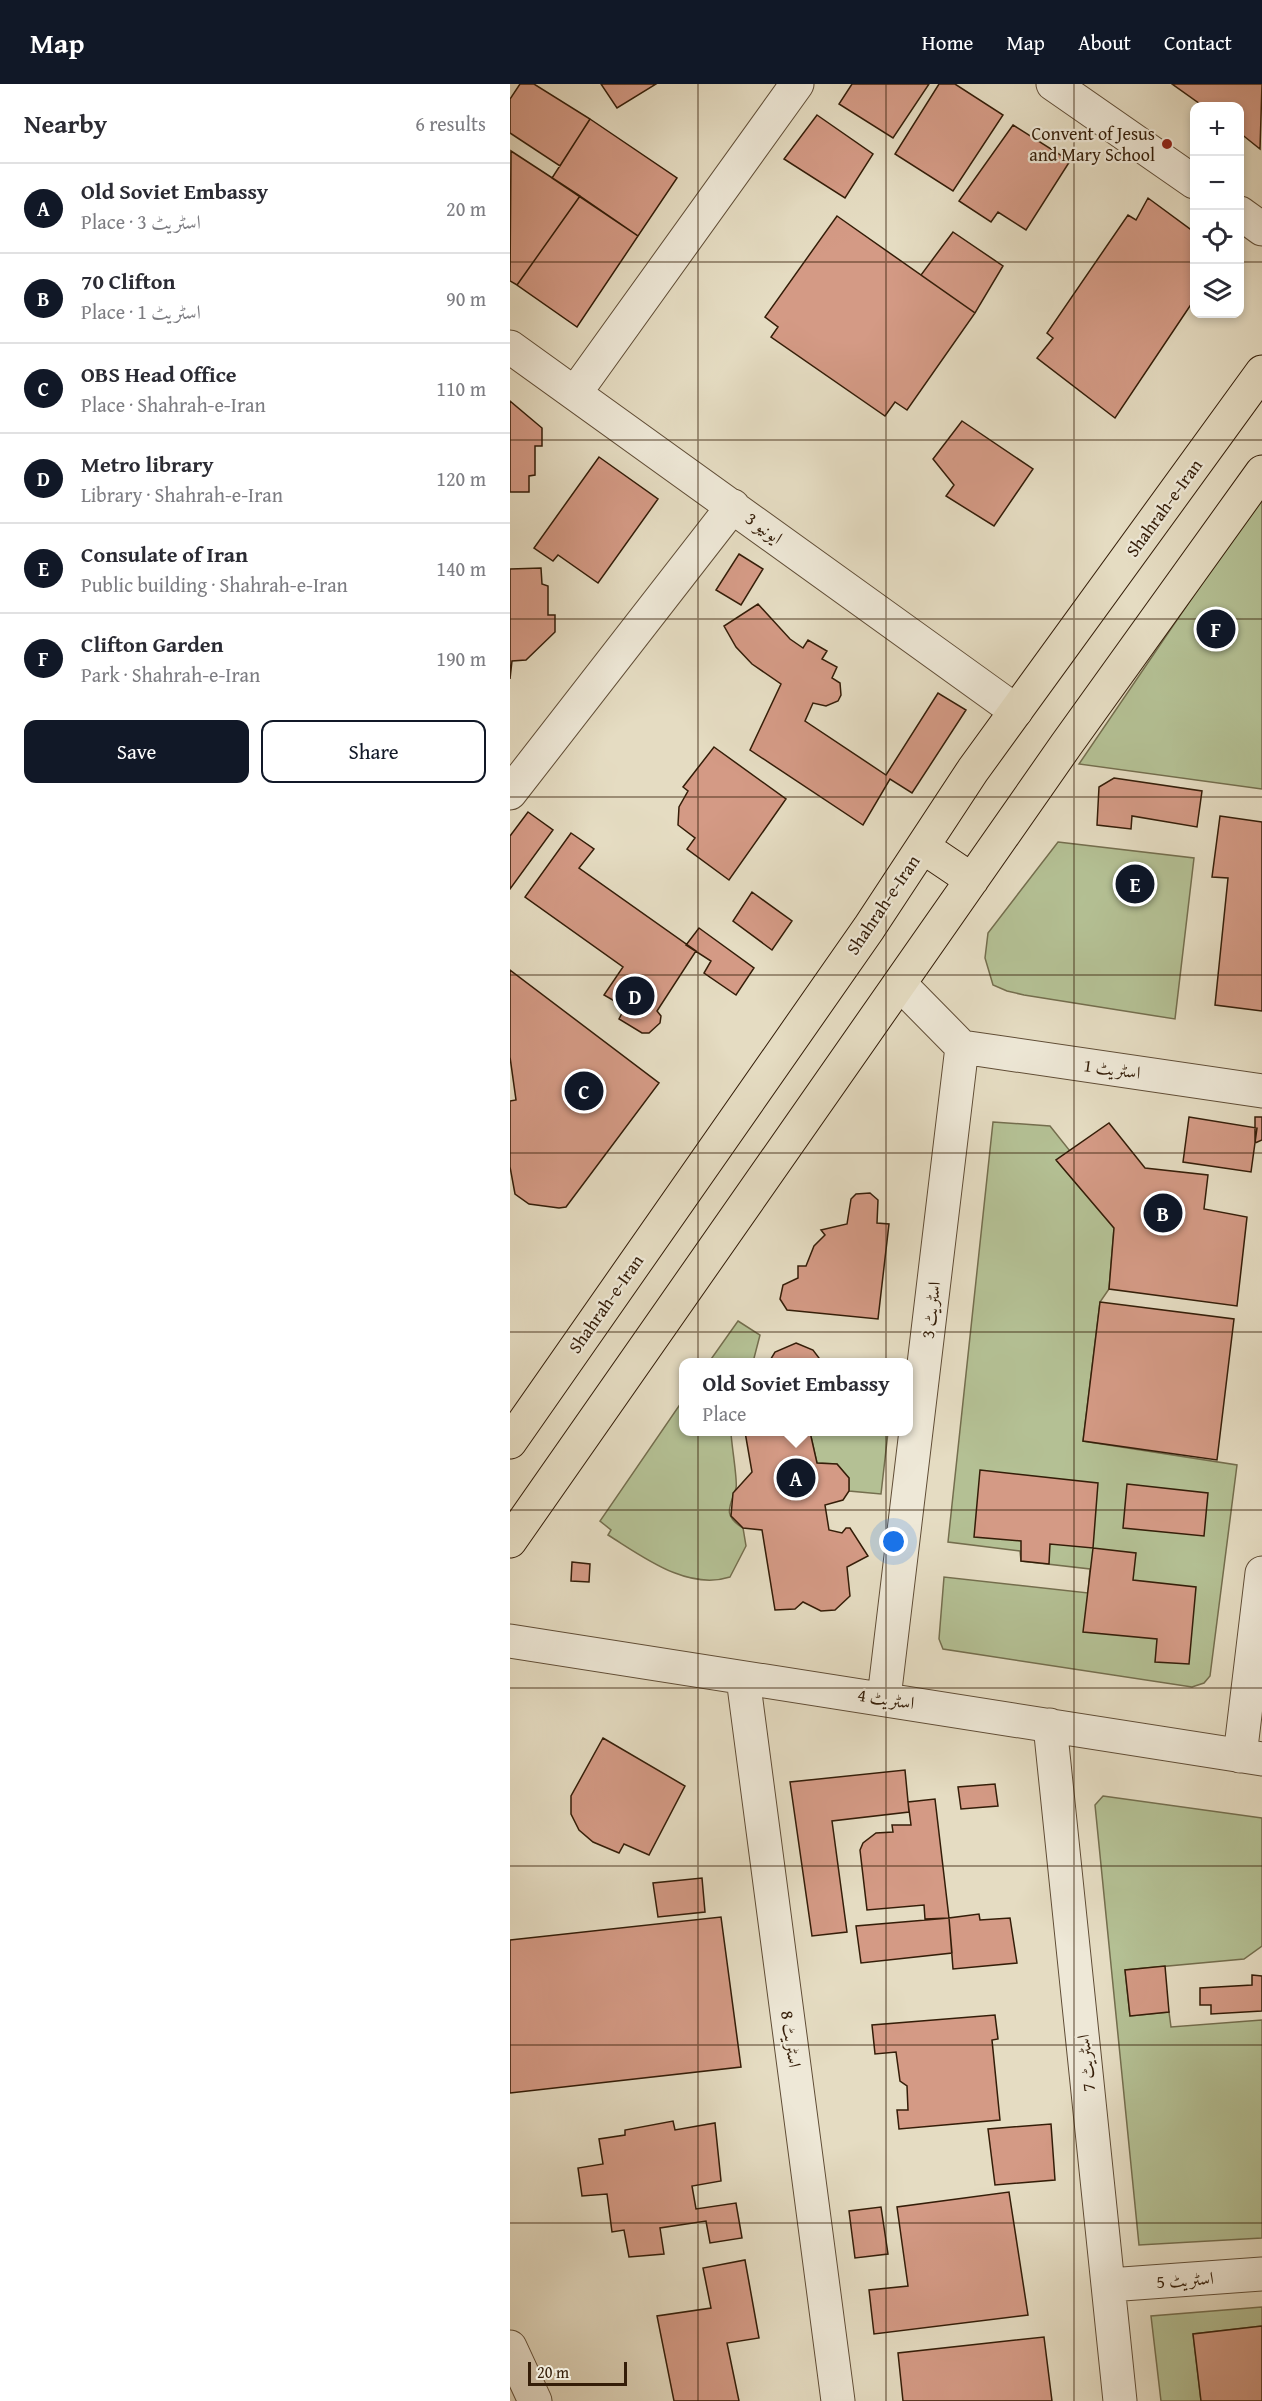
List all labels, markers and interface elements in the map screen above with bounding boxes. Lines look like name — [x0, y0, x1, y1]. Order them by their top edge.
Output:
text: Map — [30, 22, 84, 63]
text: Home — [922, 27, 973, 58]
text: Map — [1006, 27, 1045, 58]
text: About — [1078, 27, 1131, 58]
text: Contact — [1164, 27, 1232, 58]
map controls — [1190, 102, 1244, 318]
button: + — [1190, 102, 1244, 156]
text: Nearby — [24, 104, 107, 143]
text: 6 results — [415, 109, 486, 138]
place label: Convent of Jesus and Mary School — [1029, 120, 1155, 168]
marker: Convent of Jesus and Mary School — [1160, 137, 1174, 151]
button: − — [1190, 156, 1244, 210]
text: Old Soviet Embassy — [81, 175, 268, 207]
text: A — [37, 194, 50, 223]
text: 20 m — [446, 194, 486, 223]
text: Place · اسٹریٹ 3 — [81, 207, 201, 236]
button: locate — [1190, 210, 1244, 264]
button: layers — [1190, 264, 1244, 318]
text: 70 Clifton — [81, 265, 175, 297]
text: B — [37, 284, 50, 313]
text: 90 m — [446, 284, 486, 313]
text: Place · اسٹریٹ 1 — [81, 297, 201, 326]
text: OBS Head Office — [81, 358, 237, 390]
text: C — [38, 374, 49, 403]
text: 110 m — [436, 374, 486, 403]
text: Place · Shahrah-e-Iran — [81, 390, 266, 419]
text: Metro library — [81, 448, 214, 480]
street label: Shahrah-e-Iran — [1119, 453, 1208, 562]
text: D — [37, 464, 50, 493]
text: 120 m — [436, 464, 486, 493]
text: Library · Shahrah-e-Iran — [81, 480, 283, 509]
street label: ایونیو 3 — [740, 505, 789, 550]
text: Consulate of Iran — [81, 538, 248, 570]
text: E — [38, 554, 49, 583]
text: 140 m — [436, 554, 486, 583]
text: Public building · Shahrah-e-Iran — [81, 570, 348, 599]
pin: F — [1196, 606, 1236, 652]
text: Clifton Garden — [81, 628, 224, 660]
text: F — [38, 644, 49, 673]
text: 190 m — [436, 644, 486, 673]
text: Park · Shahrah-e-Iran — [81, 660, 260, 689]
button: Save — [24, 720, 249, 783]
button: Share — [261, 720, 486, 783]
street label: Shahrah-e-Iran — [839, 849, 926, 960]
pin: E — [1116, 862, 1154, 906]
pin: D — [616, 974, 654, 1018]
street label: اسٹریٹ 1 — [1082, 1051, 1142, 1086]
pin: C — [564, 1068, 604, 1114]
pin: B — [1144, 1190, 1182, 1236]
street label: Shahrah-e-Iran — [561, 1249, 650, 1359]
street label: اسٹریٹ 3 — [914, 1280, 947, 1340]
popup — [679, 1358, 913, 1436]
text: Old Soviet Embassy — [702, 1367, 890, 1399]
text: Place — [702, 1399, 747, 1428]
pin: A — [776, 1456, 816, 1500]
your location — [879, 1527, 908, 1556]
street label: اسٹریٹ 4 — [856, 1681, 917, 1716]
street label: اسٹریٹ 8 — [774, 2009, 809, 2069]
street label: اسٹریٹ 7 — [1069, 2033, 1102, 2093]
street label: اسٹریٹ 5 — [1155, 2264, 1215, 2295]
scale bar — [528, 2359, 627, 2386]
text: 20 m — [537, 2360, 569, 2384]

